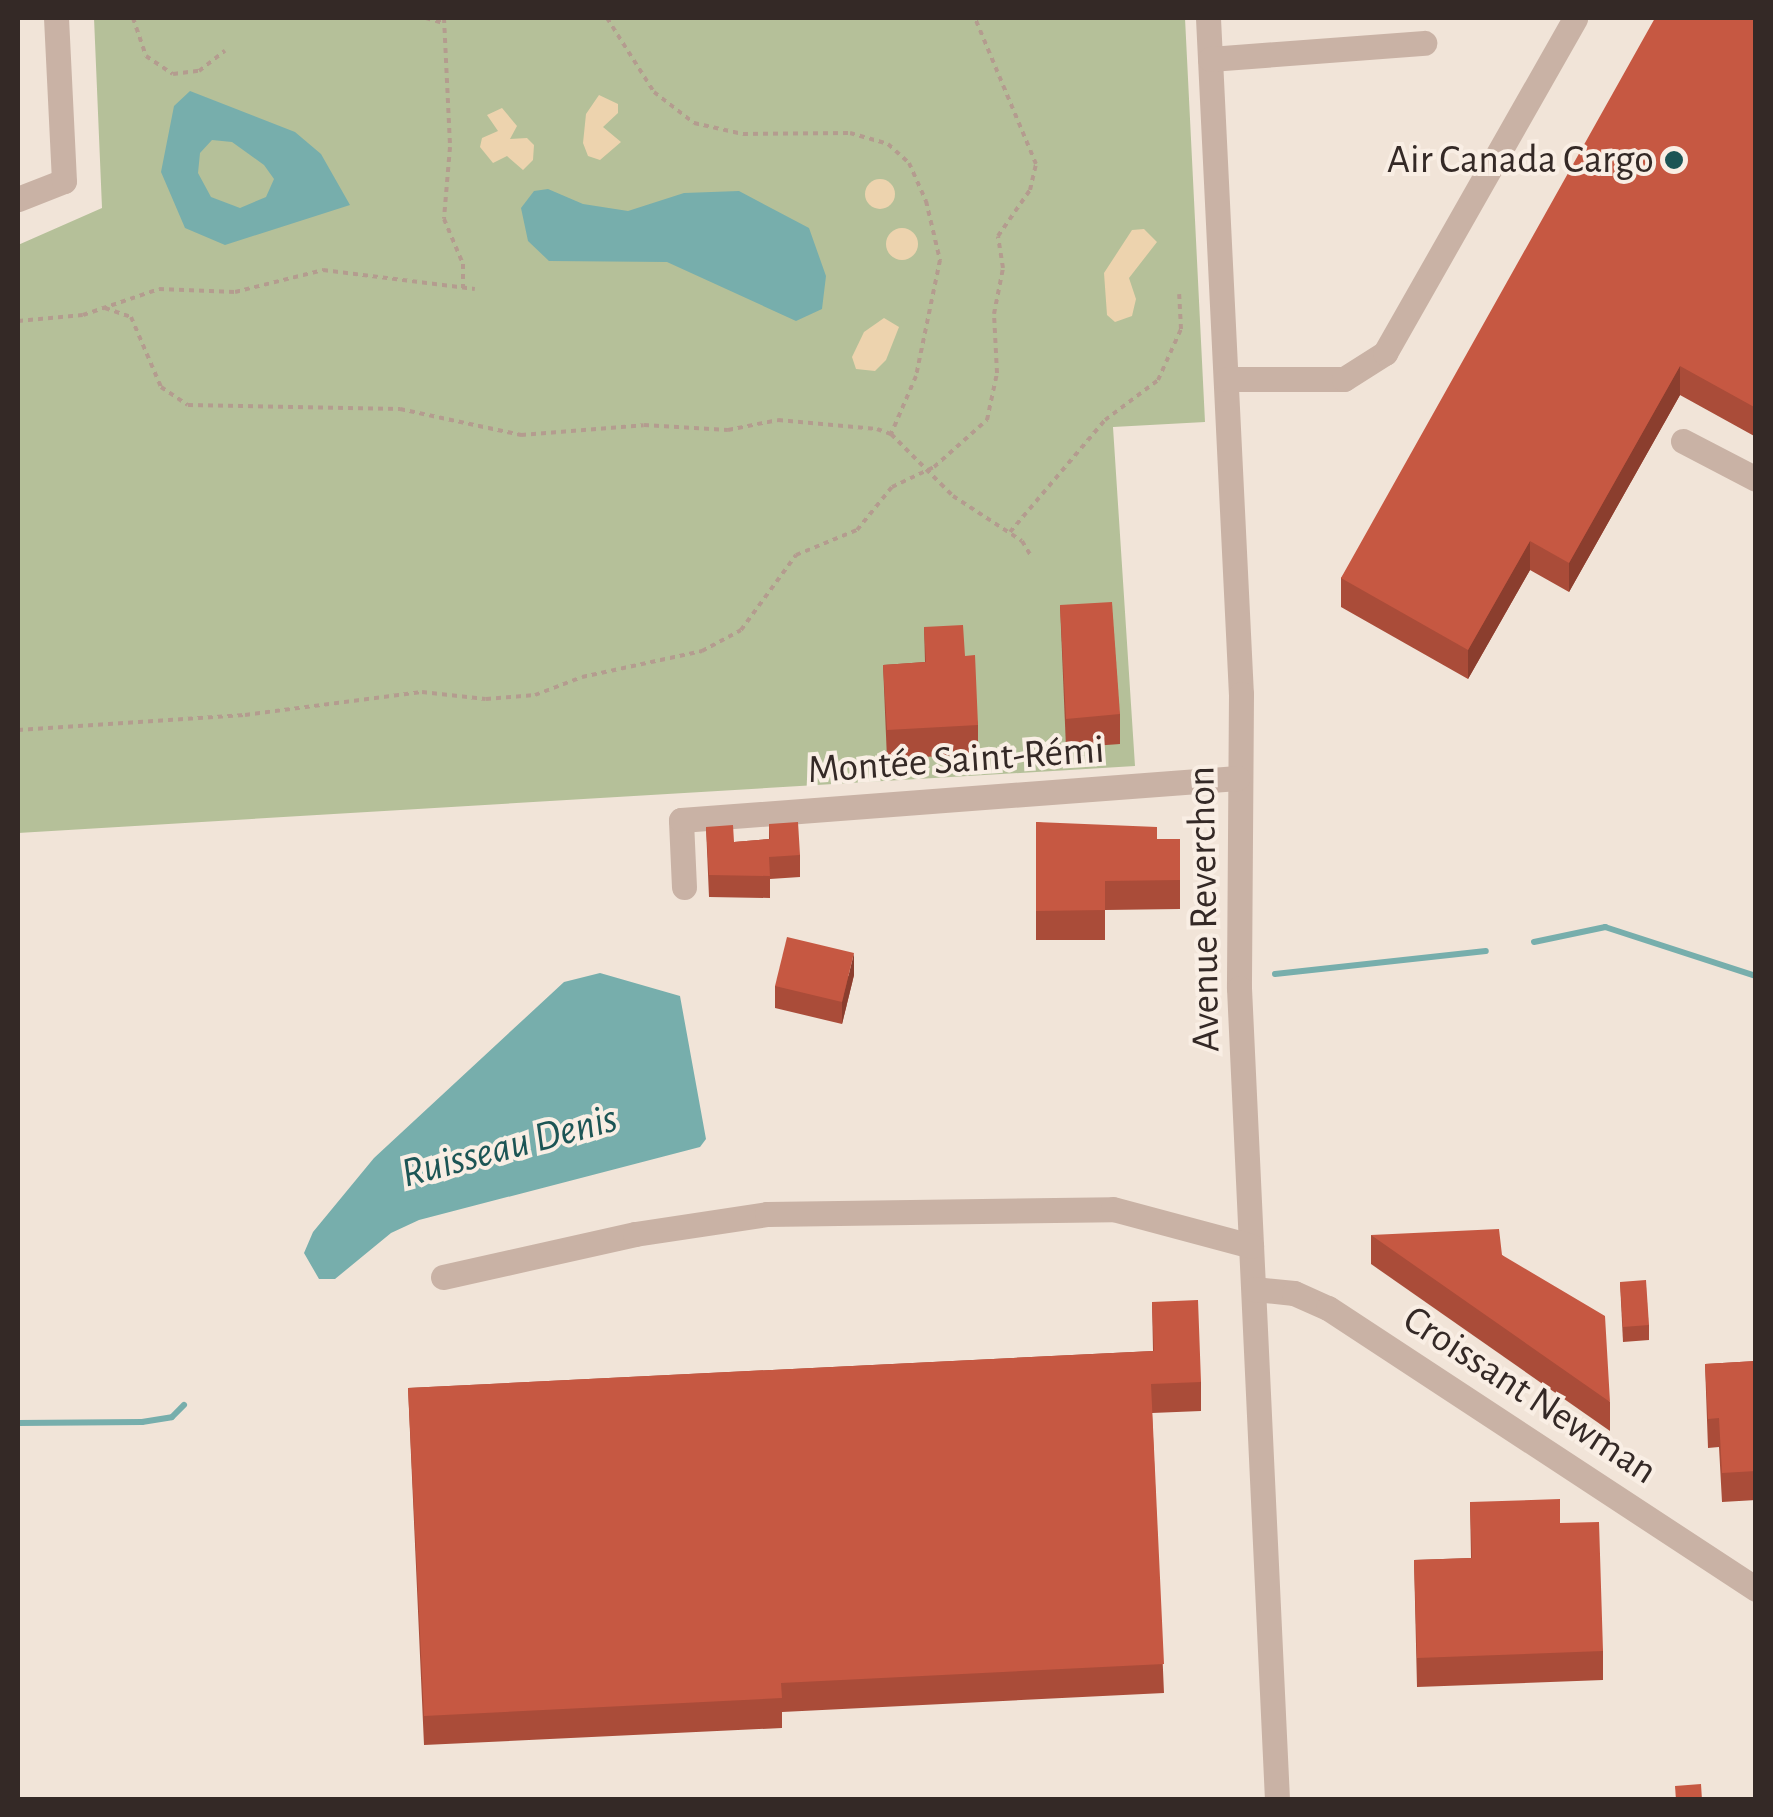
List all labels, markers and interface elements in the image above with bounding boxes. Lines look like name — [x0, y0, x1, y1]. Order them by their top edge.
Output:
place label: Air Canada Cargo — [1387, 136, 1654, 184]
marker: Air Canada Cargo — [1663, 149, 1685, 171]
street label: Montée Saint-Rémi — [806, 726, 1106, 794]
street label: Avenue Reverchon — [1178, 766, 1230, 1052]
water label: Ruisseau Denis — [396, 1093, 622, 1199]
street label: Croissant Newman — [1394, 1295, 1666, 1495]

